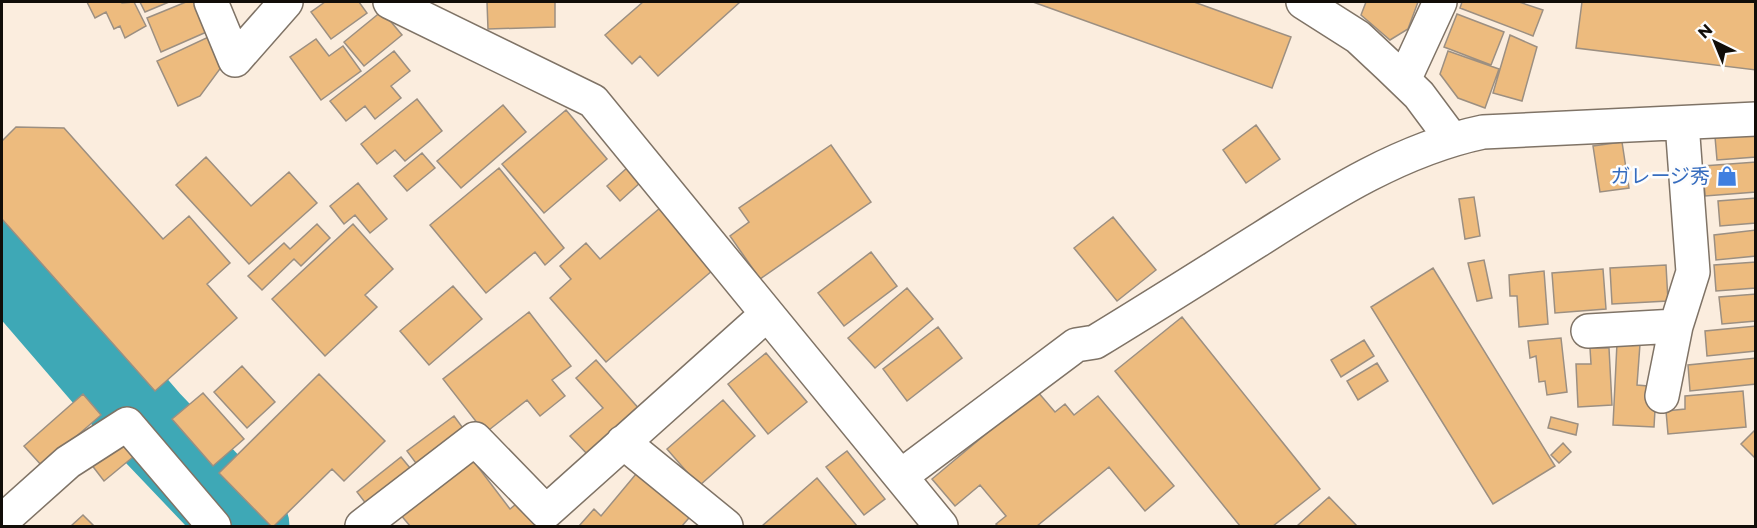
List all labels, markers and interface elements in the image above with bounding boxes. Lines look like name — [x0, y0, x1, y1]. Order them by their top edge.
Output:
north arrow — [1685, 12, 1745, 72]
text: N — [1694, 20, 1716, 43]
place label: ガレージ秀 — [1610, 164, 1710, 188]
shop icon: ガレージ秀 — [1715, 164, 1739, 188]

